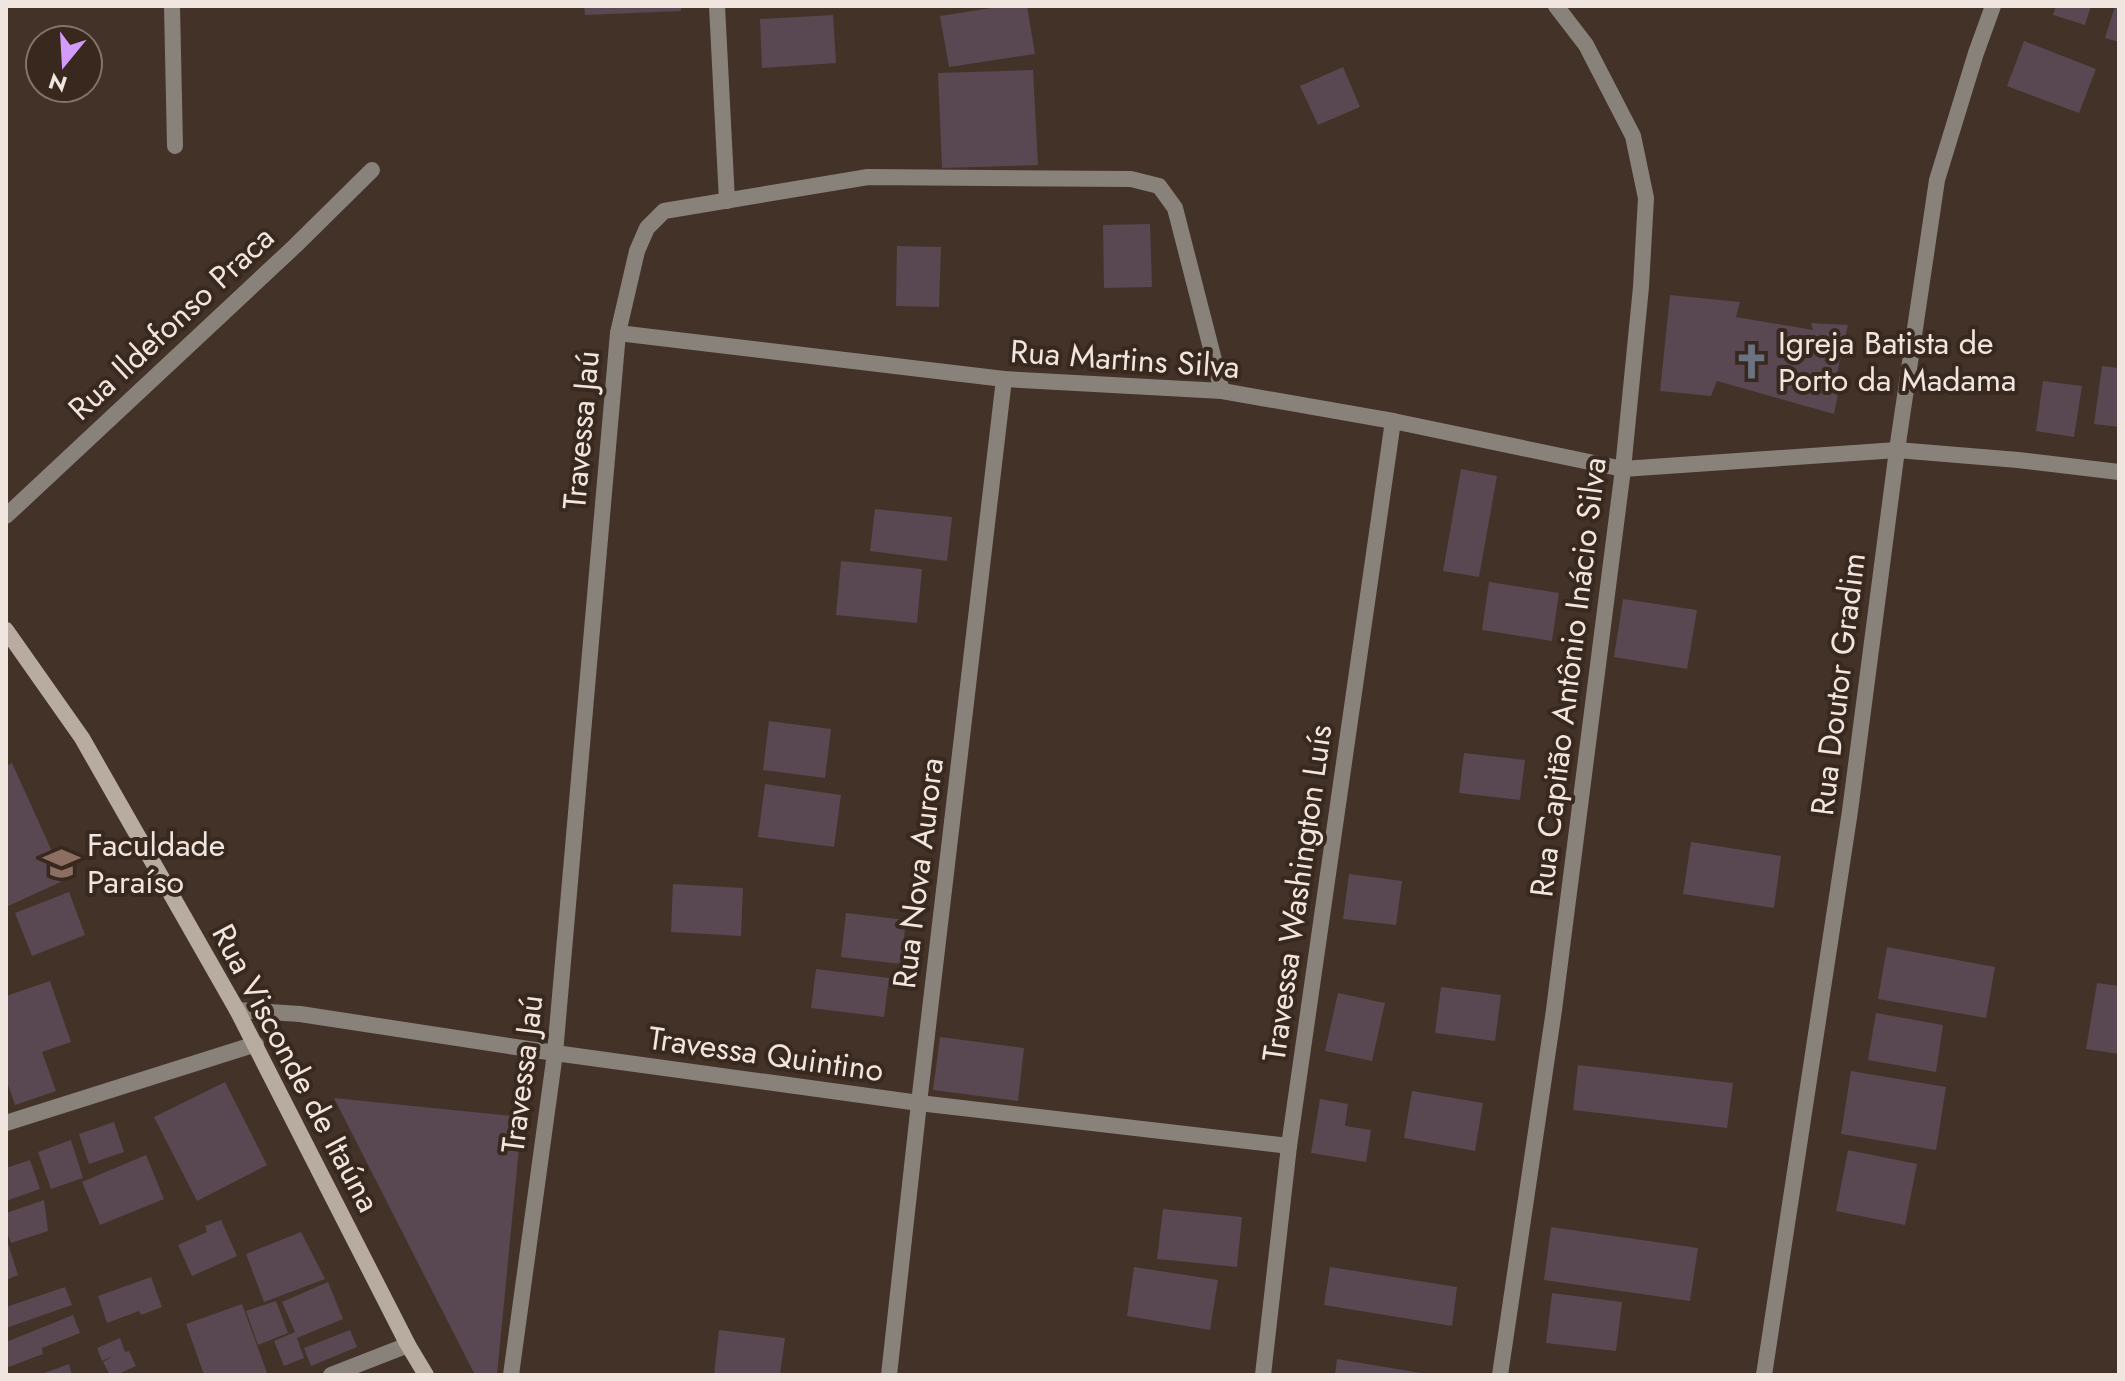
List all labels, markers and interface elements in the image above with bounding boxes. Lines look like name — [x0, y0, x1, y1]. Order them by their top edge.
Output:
north arrow — [24, 24, 104, 104]
text: N — [45, 65, 71, 101]
street label: Rua Ildefonso Praca — [58, 215, 284, 431]
place label: Igreja Batista de Porto da Madama — [1778, 320, 2016, 403]
street label: Rua Martins Silva — [1009, 328, 1241, 390]
church icon: Igreja Batista de Porto da Madama — [1733, 342, 1771, 380]
street label: Travessa Jaú — [551, 349, 611, 511]
street label: Rua Capitão Antônio Inácio Silva — [1518, 455, 1618, 899]
street label: Rua Doutor Gradim — [1799, 550, 1877, 818]
street label: Travessa Washington Luís — [1251, 722, 1343, 1064]
street label: Rua Nova Aurora — [881, 755, 955, 991]
place label: Faculdade Paraíso — [87, 822, 225, 905]
school or university icon: Faculdade Paraíso — [42, 844, 80, 882]
street label: Rua Visconde de Itaúna — [201, 916, 391, 1220]
street label: Travessa Jaú — [489, 992, 555, 1156]
street label: Travessa Quintino — [646, 1015, 886, 1093]

